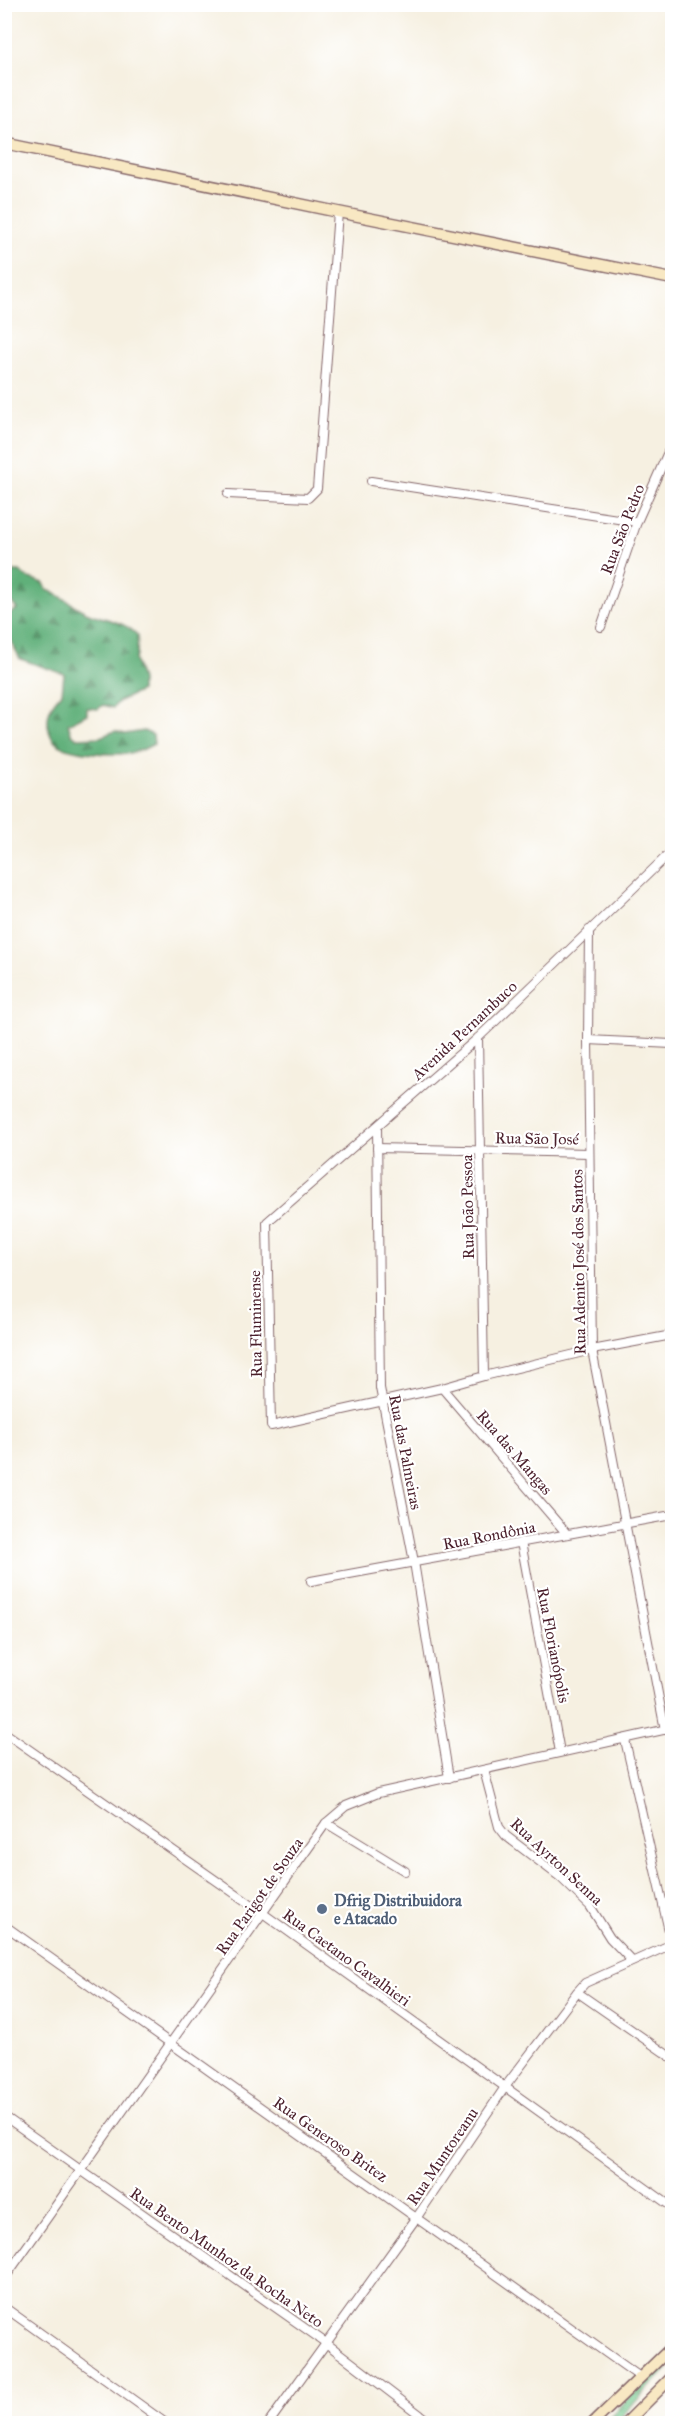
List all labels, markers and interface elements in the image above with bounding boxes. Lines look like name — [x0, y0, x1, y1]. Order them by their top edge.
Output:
street label: Rua São Pedro — [597, 481, 648, 577]
street label: Avenida Pernambuco — [407, 977, 521, 1085]
street label: Rua São José — [495, 1128, 580, 1150]
street label: Rua João Pessoa — [457, 1154, 479, 1259]
street label: Rua Adenito José dos Santos — [567, 1169, 591, 1355]
street label: Rua Fluminense — [245, 1270, 266, 1378]
street label: Rua das Palmeiras — [385, 1393, 426, 1511]
street label: Rua das Mangas — [472, 1406, 557, 1499]
street label: Rua Rondônia — [441, 1517, 537, 1554]
street label: Rua Florianópolis — [533, 1586, 574, 1705]
street label: Rua Ayrton Senna — [507, 1814, 607, 1909]
street label: Rua Parigot de Souza — [212, 1834, 308, 1959]
place label: Dfrig Distribuidora e Atacado — [334, 1891, 463, 1928]
marker: Dfrig Distribuidora e Atacado — [315, 1902, 329, 1916]
street label: Rua Caetano Cavalhieri — [279, 1905, 415, 2011]
street label: Rua Generoso Britez — [270, 2093, 392, 2186]
street label: Rua Muntoreanu — [403, 2104, 482, 2209]
street label: Rua Bento Munhoz da Rocha Neto — [126, 2183, 327, 2332]

